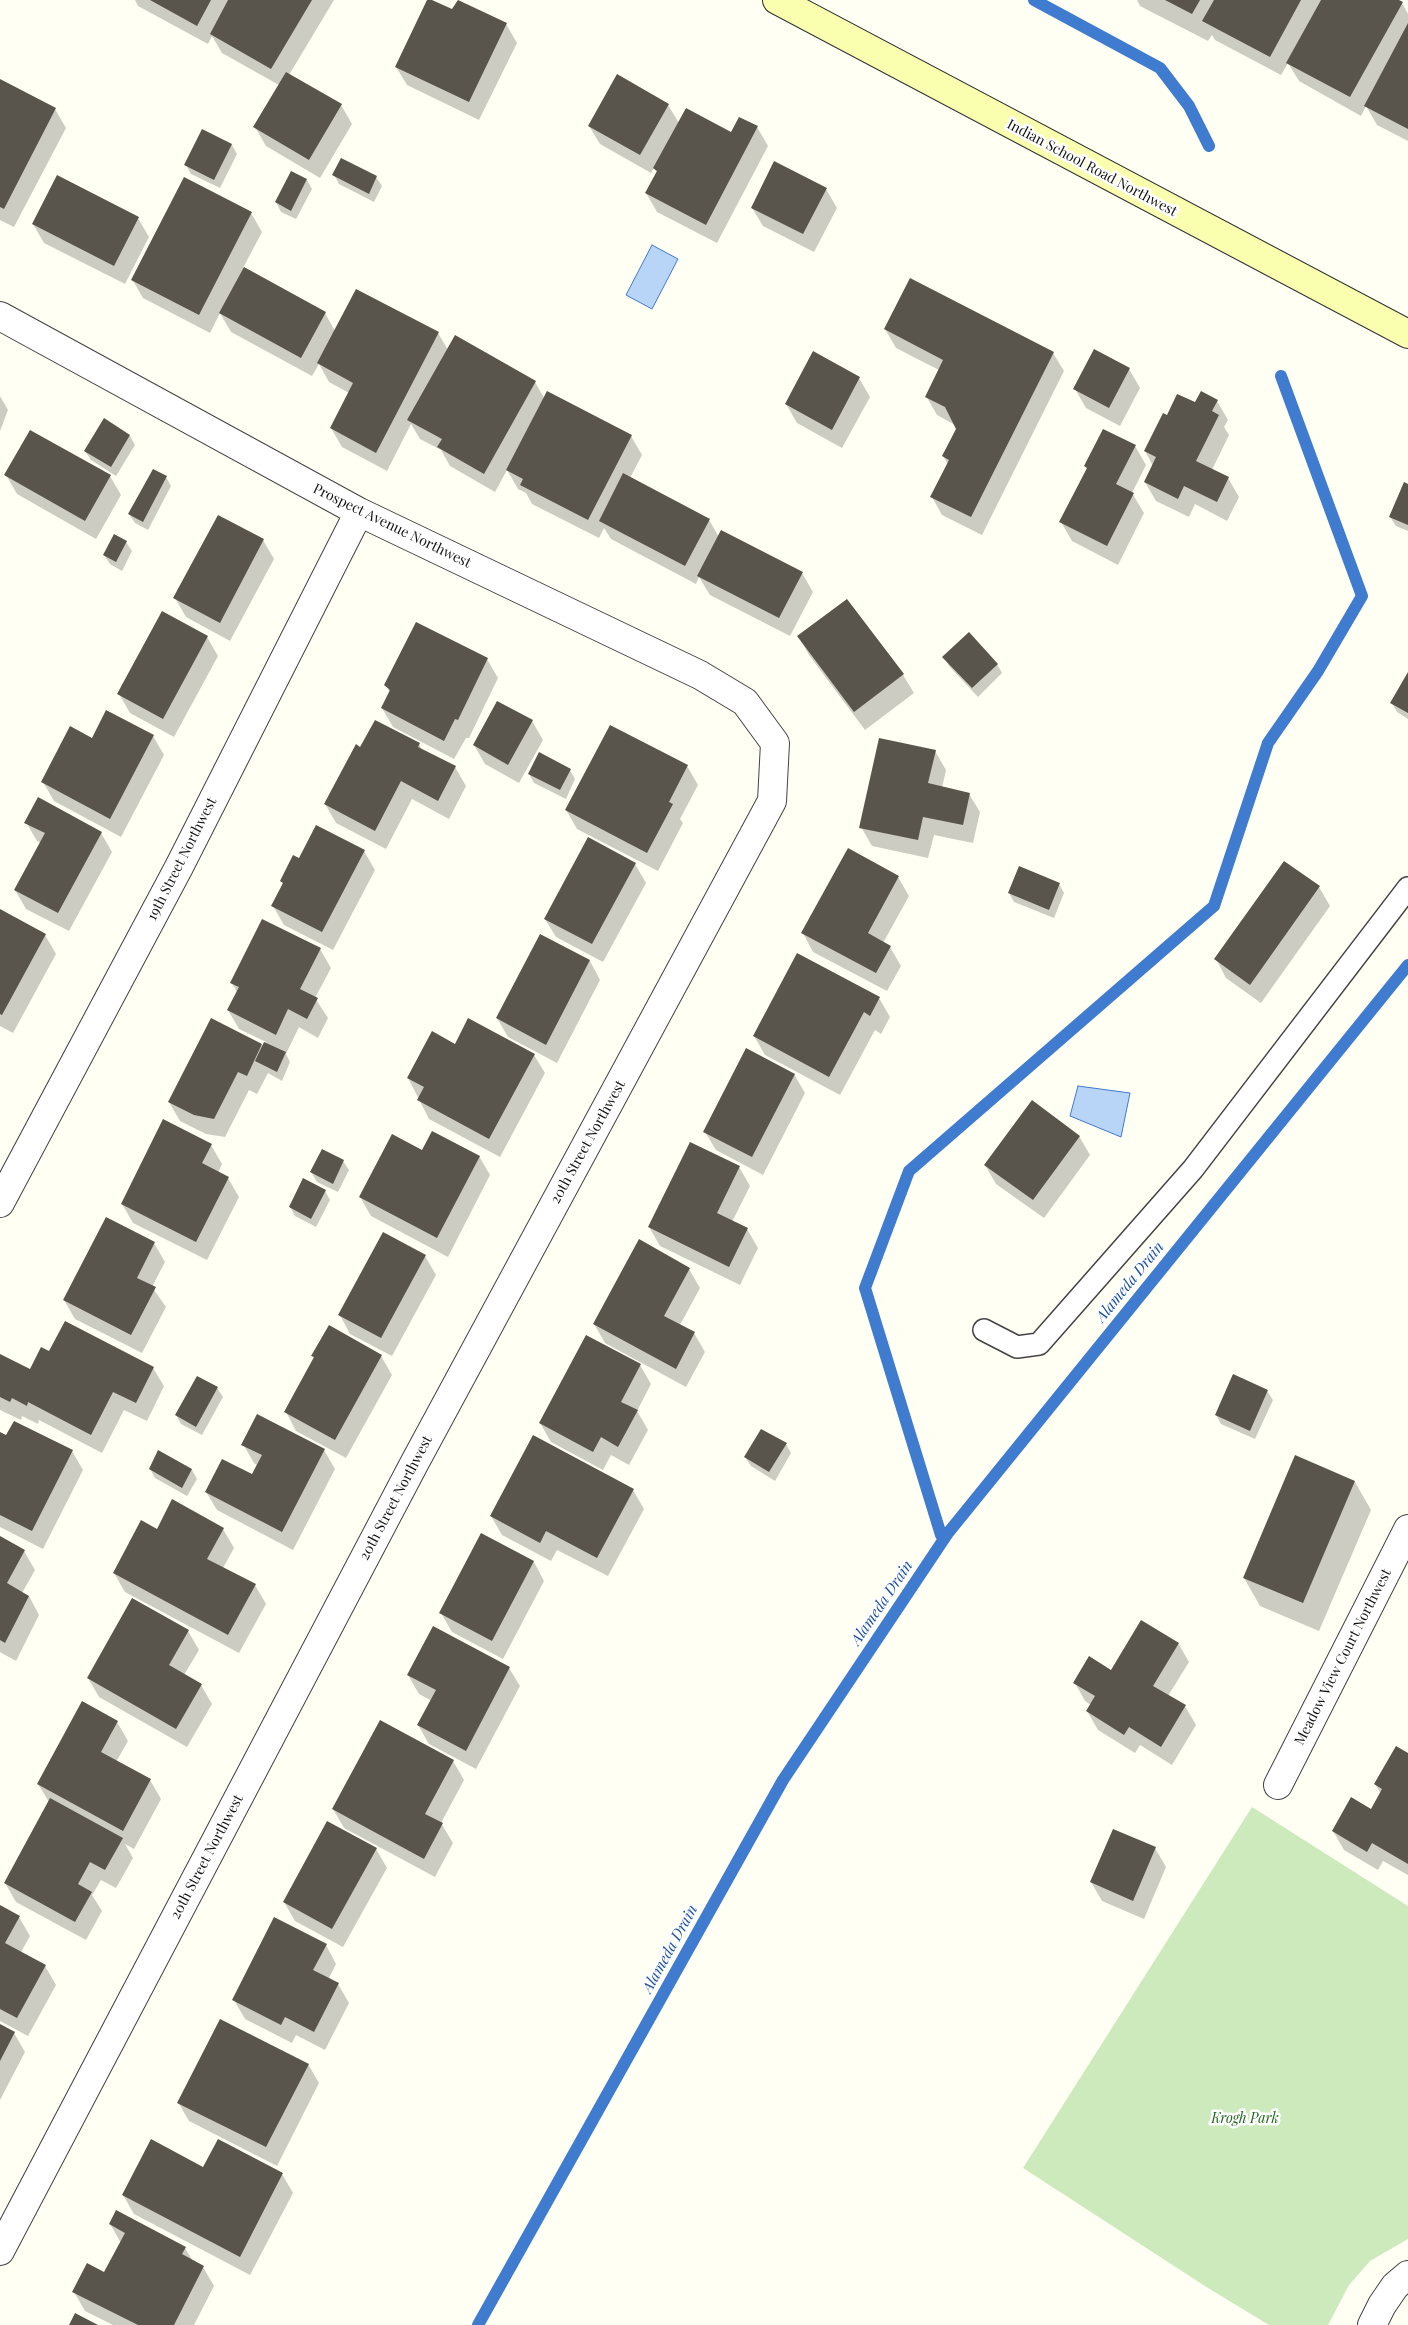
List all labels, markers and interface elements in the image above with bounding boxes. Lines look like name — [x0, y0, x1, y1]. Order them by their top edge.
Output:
street label: Indian School Road Northwest — [1004, 116, 1180, 220]
street label: Prospect Avenue Northwest — [310, 480, 474, 572]
street label: 19th Street Northwest — [144, 795, 220, 923]
street label: 20th Street Northwest — [547, 1077, 629, 1207]
water label: Alameda Drain — [1092, 1238, 1168, 1326]
street label: 20th Street Northwest — [356, 1433, 436, 1563]
water label: Alameda Drain — [847, 1557, 917, 1649]
street label: Meadow View Court Northwest — [1291, 1566, 1395, 1748]
street label: 20th Street Northwest — [167, 1792, 247, 1922]
water label: Alameda Drain — [638, 1902, 702, 1996]
park label: Krogh Park — [1211, 2111, 1279, 2127]

